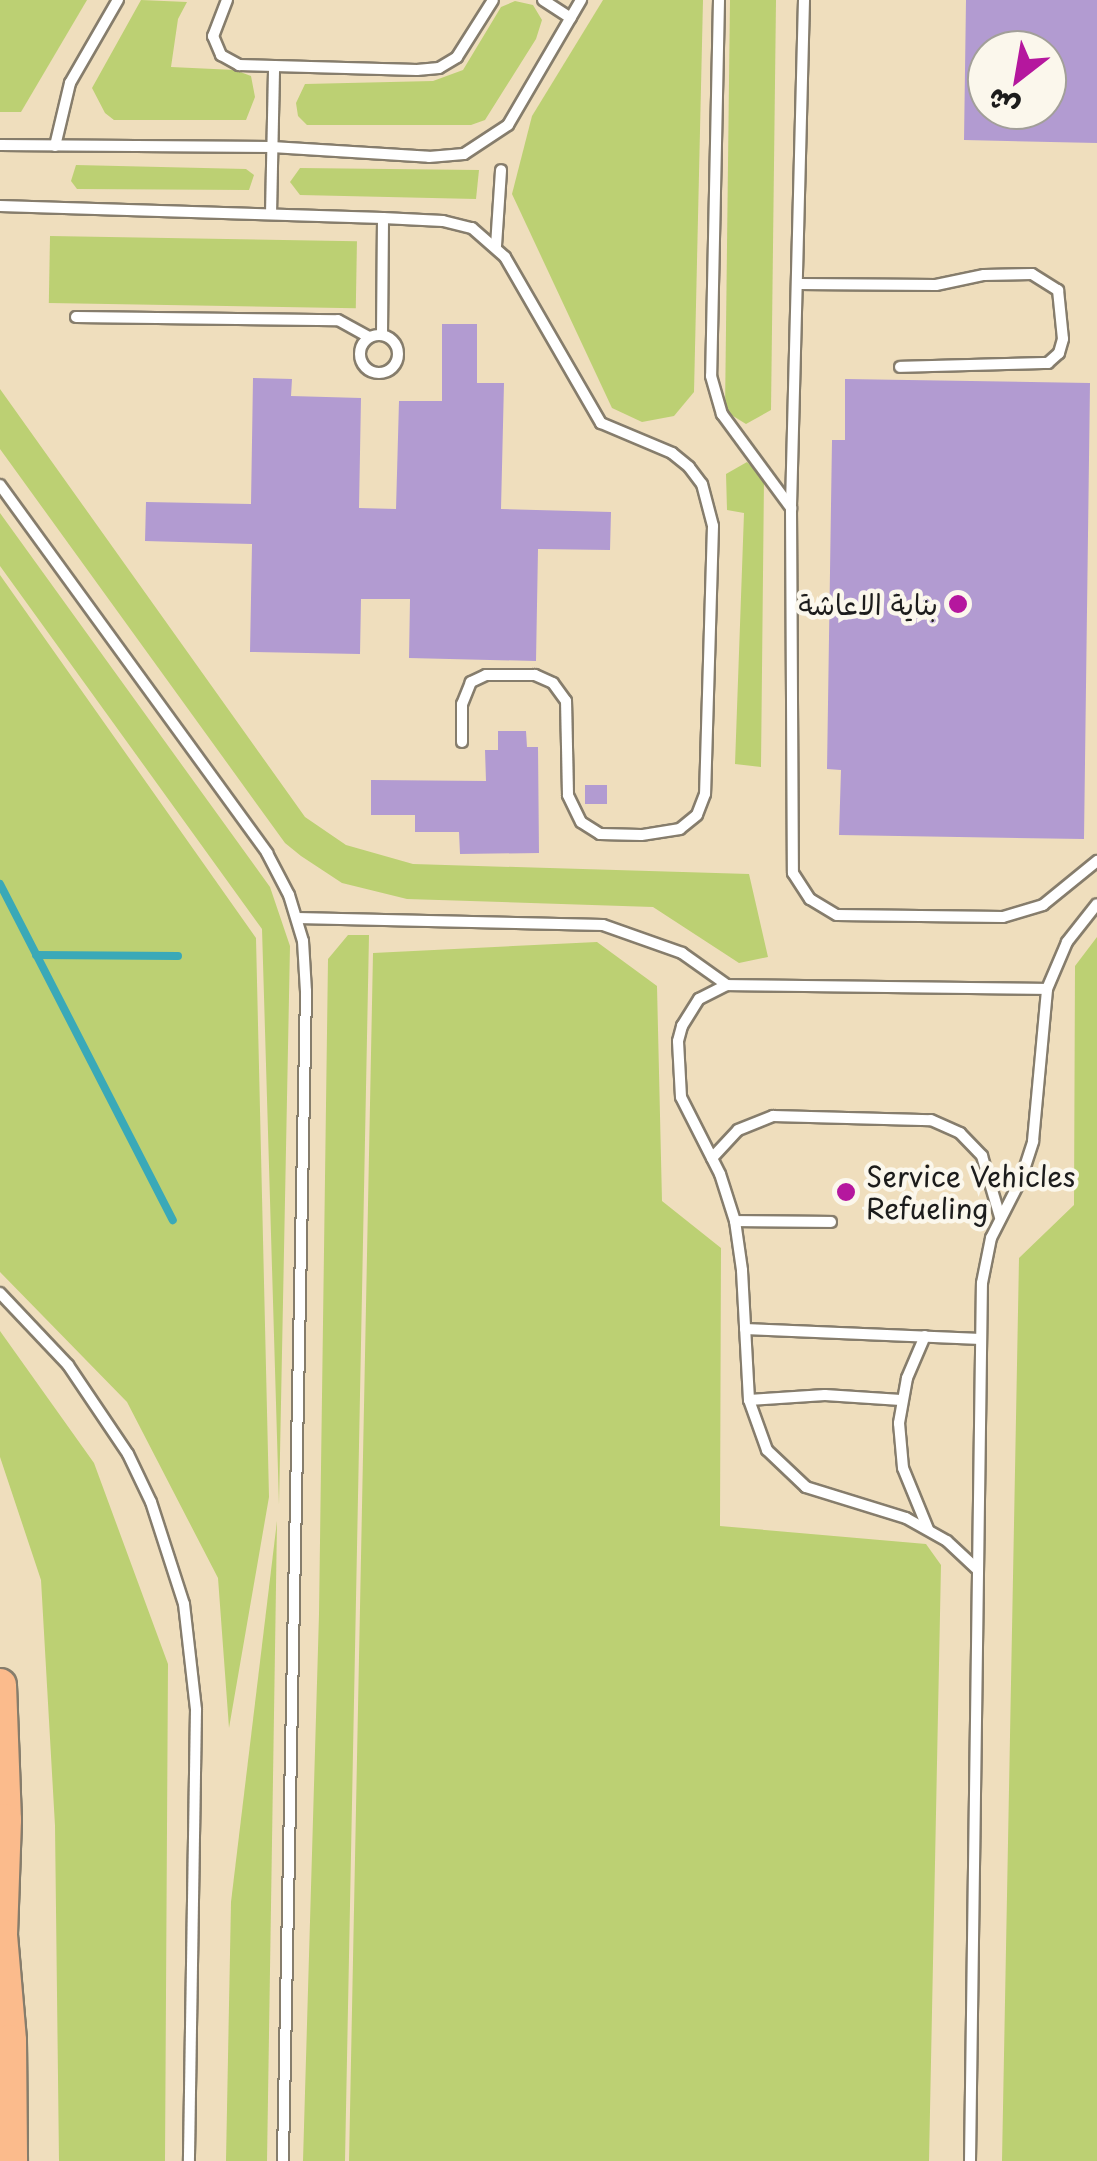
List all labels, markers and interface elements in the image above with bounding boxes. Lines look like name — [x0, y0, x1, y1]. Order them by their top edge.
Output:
north arrow — [967, 30, 1067, 130]
text: ش — [978, 78, 1027, 131]
place label: بناية الاعاشة — [798, 587, 938, 621]
marker: بناية الاعاشة — [947, 593, 969, 615]
place label: Service Vehicles Refueling — [866, 1159, 1075, 1225]
marker: Service Vehicles Refueling — [835, 1181, 857, 1203]

